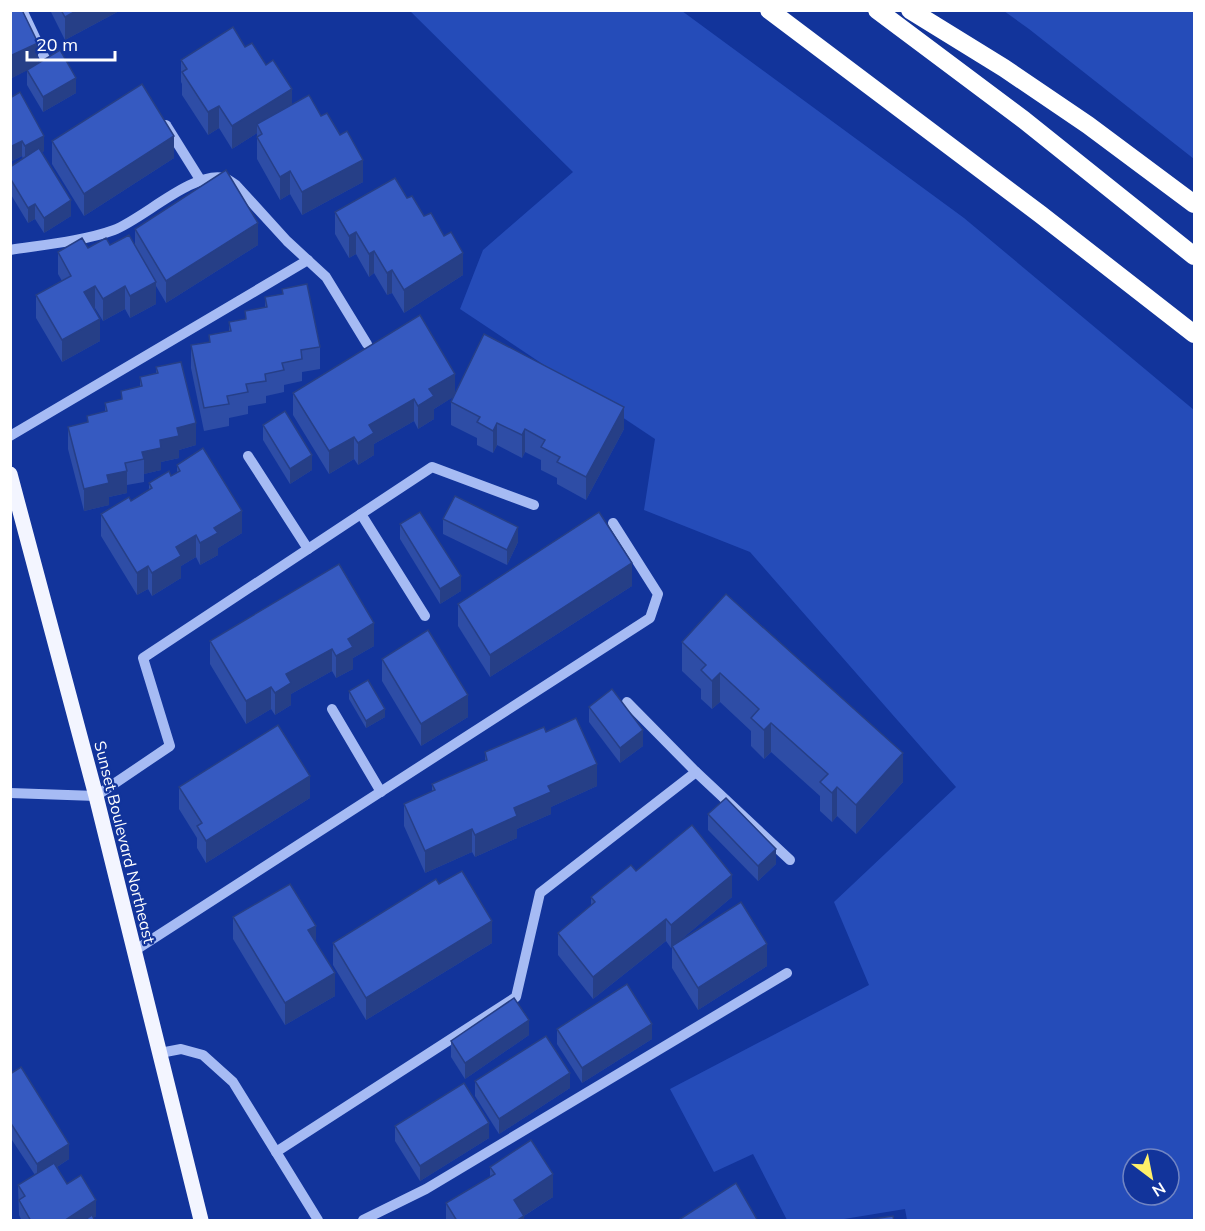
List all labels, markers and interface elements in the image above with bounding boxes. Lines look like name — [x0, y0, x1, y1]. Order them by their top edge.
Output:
scale bar — [27, 24, 116, 62]
text: 20 m — [36, 33, 78, 56]
street label: Sunset Boulevard Northeast — [90, 739, 160, 946]
north arrow — [1121, 1147, 1181, 1207]
text: N — [1149, 1178, 1169, 1201]

